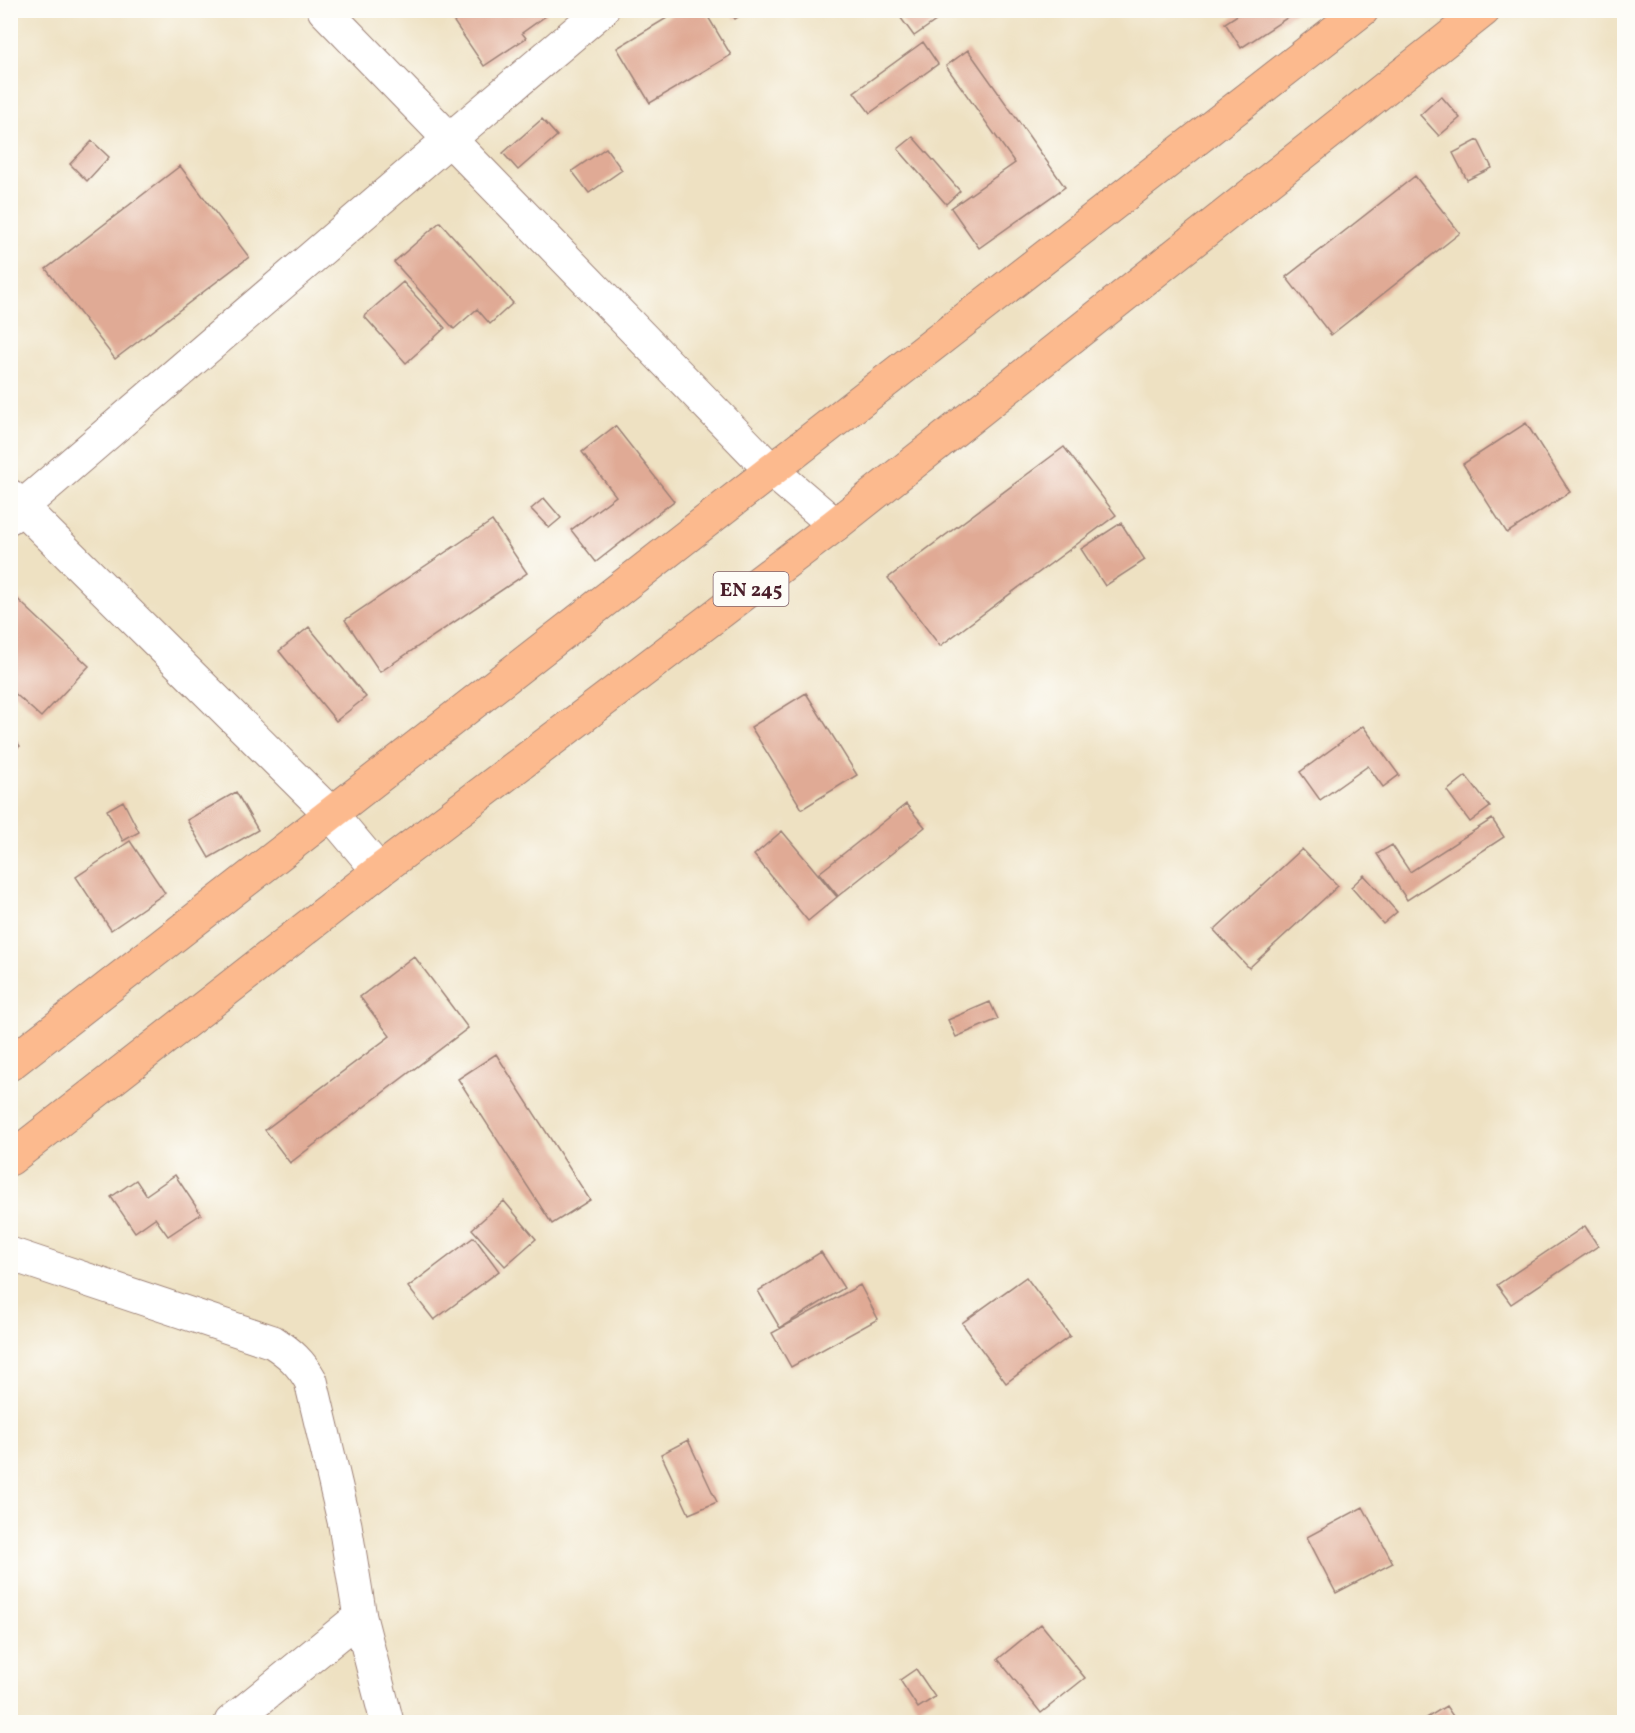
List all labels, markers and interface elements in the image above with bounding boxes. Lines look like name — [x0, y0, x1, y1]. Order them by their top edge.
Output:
road number: EN 245 — [714, 572, 789, 606]

